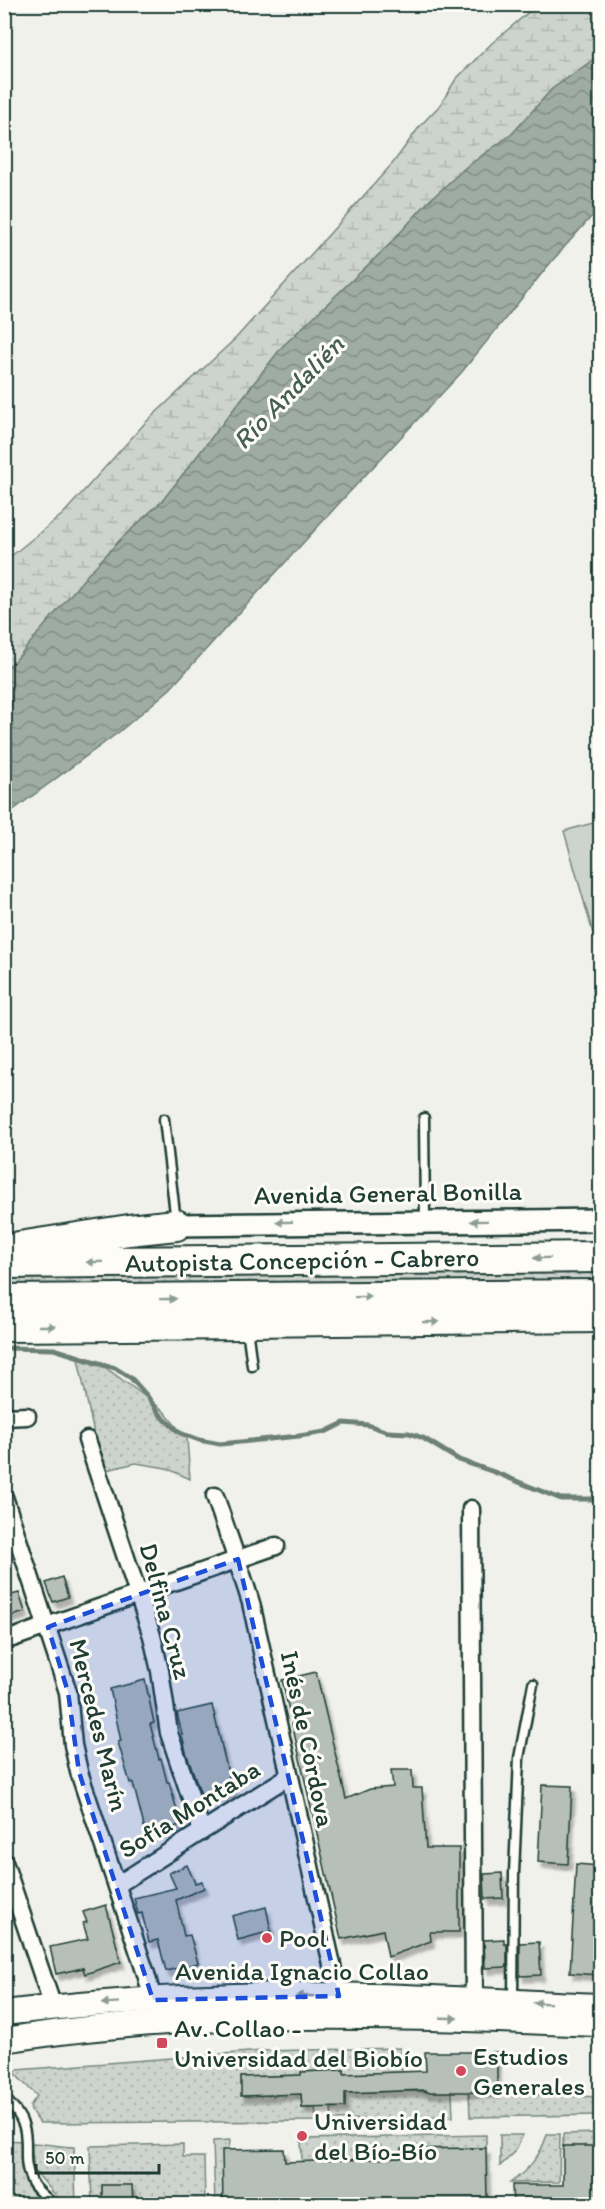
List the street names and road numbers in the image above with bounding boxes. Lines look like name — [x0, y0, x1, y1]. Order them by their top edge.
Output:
street label: Avenida General Bonilla — [254, 1175, 523, 1211]
street label: Autopista Concepción - Cabrero — [125, 1241, 479, 1279]
street label: Delfina Cruz — [132, 1539, 200, 1683]
street label: Mercedes Marín — [62, 1635, 136, 1815]
street label: Inés de Córdova — [274, 1648, 342, 1831]
street label: Sofía Montaba — [112, 1753, 266, 1865]
street label: Avenida Ignacio Collao — [175, 1955, 429, 1987]

